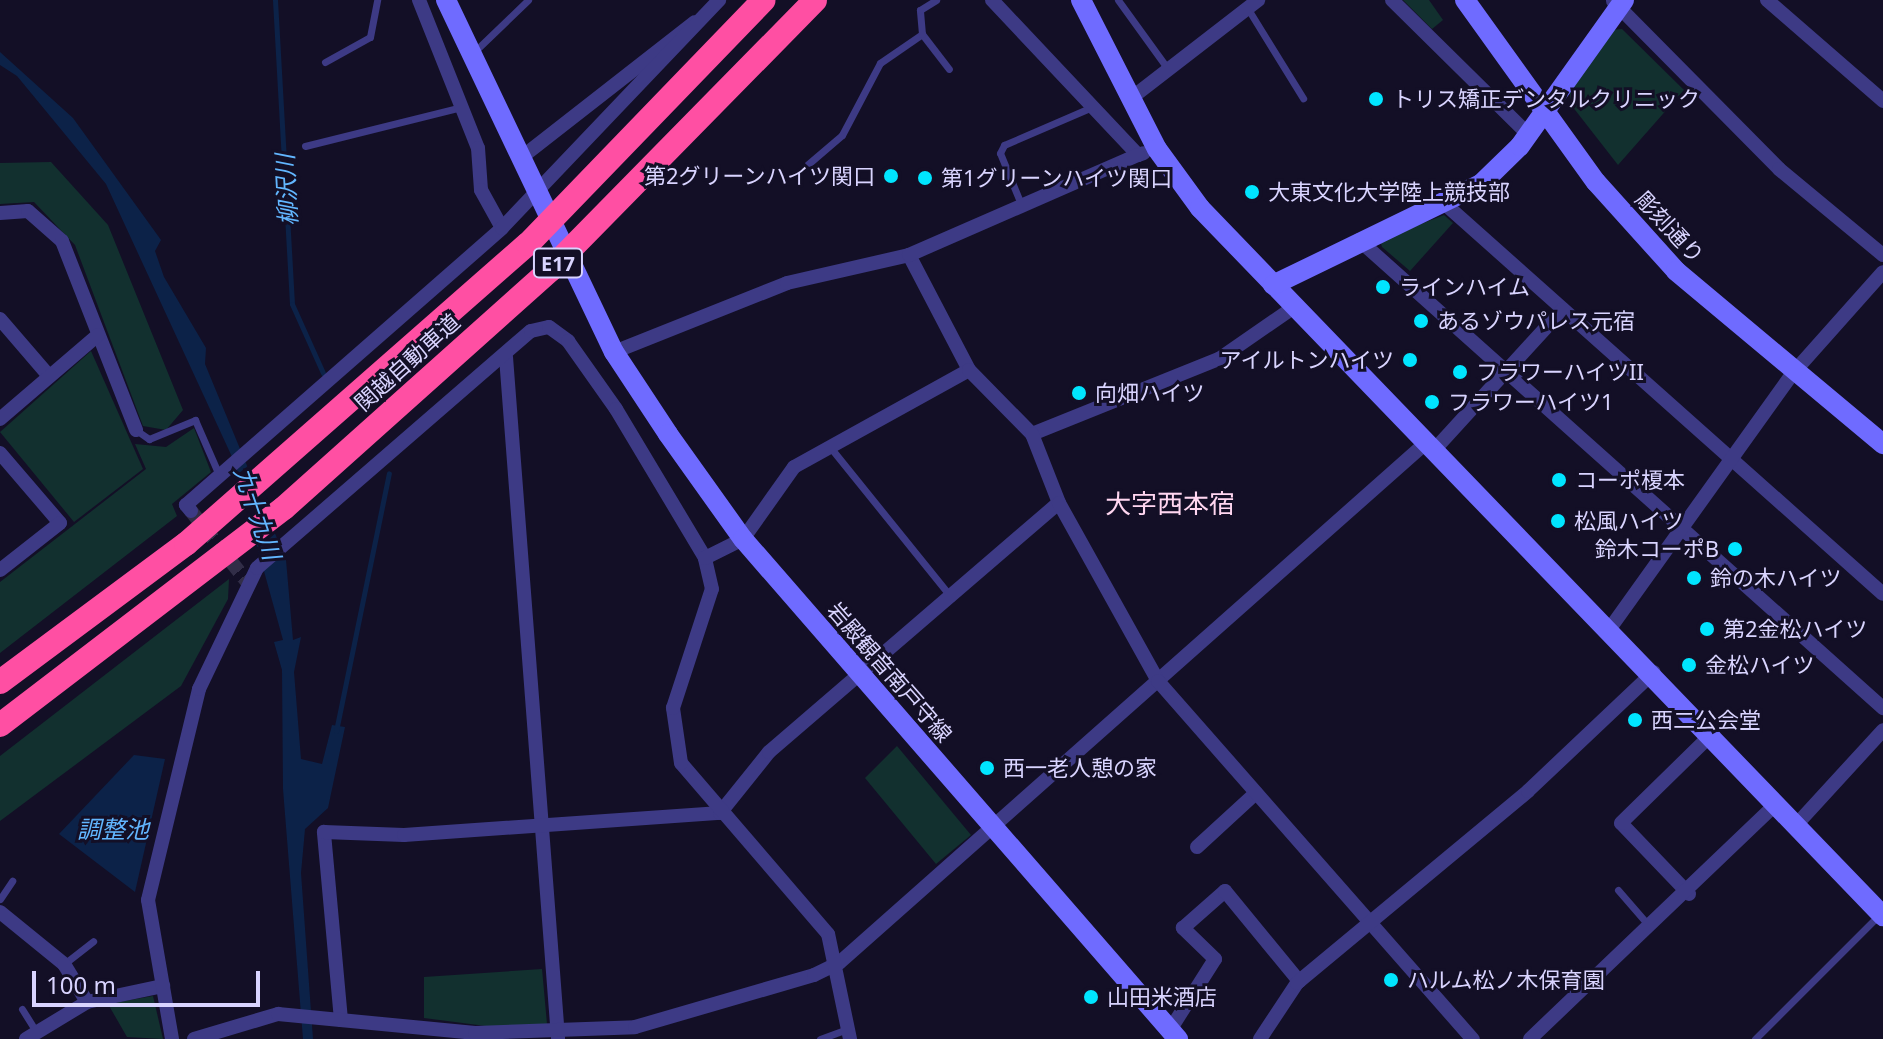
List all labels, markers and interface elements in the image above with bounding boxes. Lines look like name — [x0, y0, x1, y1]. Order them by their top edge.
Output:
place label: トリス矯正デンタルクリニック — [1392, 86, 1700, 112]
marker: トリス矯正デンタルクリニック — [1367, 90, 1385, 108]
water label: 柳沢川 — [270, 153, 302, 227]
place label: 第2グリーンハイツ関口 — [642, 163, 875, 189]
place label: 第1グリーンハイツ関口 — [941, 165, 1174, 191]
marker: 第2グリーンハイツ関口 — [882, 167, 900, 185]
marker: 第1グリーンハイツ関口 — [916, 169, 934, 187]
place label: 大東文化大学陸上競技部 — [1268, 179, 1510, 205]
marker: 大東文化大学陸上競技部 — [1243, 183, 1261, 201]
street label: 彫刻通り — [1630, 186, 1710, 268]
road number: E17 — [532, 247, 584, 279]
place label: ラインハイム — [1399, 274, 1531, 300]
marker: ラインハイム — [1374, 278, 1392, 296]
street label: 関越自動車道 — [349, 308, 465, 416]
place label: あるゾウパレス元宿 — [1437, 308, 1635, 334]
marker: あるゾウパレス元宿 — [1412, 312, 1430, 330]
place label: アイルトンハイツ — [1218, 347, 1394, 373]
marker: アイルトンハイツ — [1401, 351, 1419, 369]
place label: フラワーハイツII — [1476, 359, 1645, 385]
marker: フラワーハイツII — [1451, 363, 1469, 381]
place label: 向畑ハイツ — [1095, 380, 1205, 406]
marker: 向畑ハイツ — [1070, 384, 1088, 402]
place label: フラワーハイツ1 — [1448, 389, 1615, 415]
marker: フラワーハイツ1 — [1423, 393, 1441, 411]
water label: 九十九川 — [229, 463, 287, 563]
place label: コーポ榎本 — [1575, 467, 1685, 493]
marker: コーポ榎本 — [1550, 471, 1568, 489]
district label: 大字西本宿 — [1105, 488, 1235, 520]
place label: 松風ハイツ — [1574, 508, 1684, 534]
marker: 松風ハイツ — [1549, 512, 1567, 530]
place label: 鈴木コーポB — [1595, 536, 1719, 562]
marker: 鈴木コーポB — [1726, 540, 1744, 558]
place label: 鈴の木ハイツ — [1710, 565, 1842, 591]
marker: 鈴の木ハイツ — [1685, 569, 1703, 587]
street label: 岩殿観音南戸守線 — [822, 597, 958, 747]
place label: 第2金松ハイツ — [1723, 616, 1868, 642]
marker: 第2金松ハイツ — [1698, 620, 1716, 638]
place label: 金松ハイツ — [1705, 652, 1815, 678]
marker: 金松ハイツ — [1680, 656, 1698, 674]
place label: 西二公会堂 — [1651, 707, 1761, 733]
marker: 西二公会堂 — [1626, 711, 1644, 729]
place label: 西一老人憩の家 — [1003, 755, 1157, 781]
marker: 西一老人憩の家 — [978, 759, 996, 777]
water label: 調整池 — [77, 815, 149, 843]
scale bar — [36, 955, 264, 1005]
place label: ハルム松ノ木保育園 — [1407, 967, 1605, 993]
text: 100 m — [46, 968, 116, 1001]
marker: ハルム松ノ木保育園 — [1382, 971, 1400, 989]
place label: 山田米酒店 — [1107, 984, 1217, 1010]
marker: 山田米酒店 — [1082, 988, 1100, 1006]

